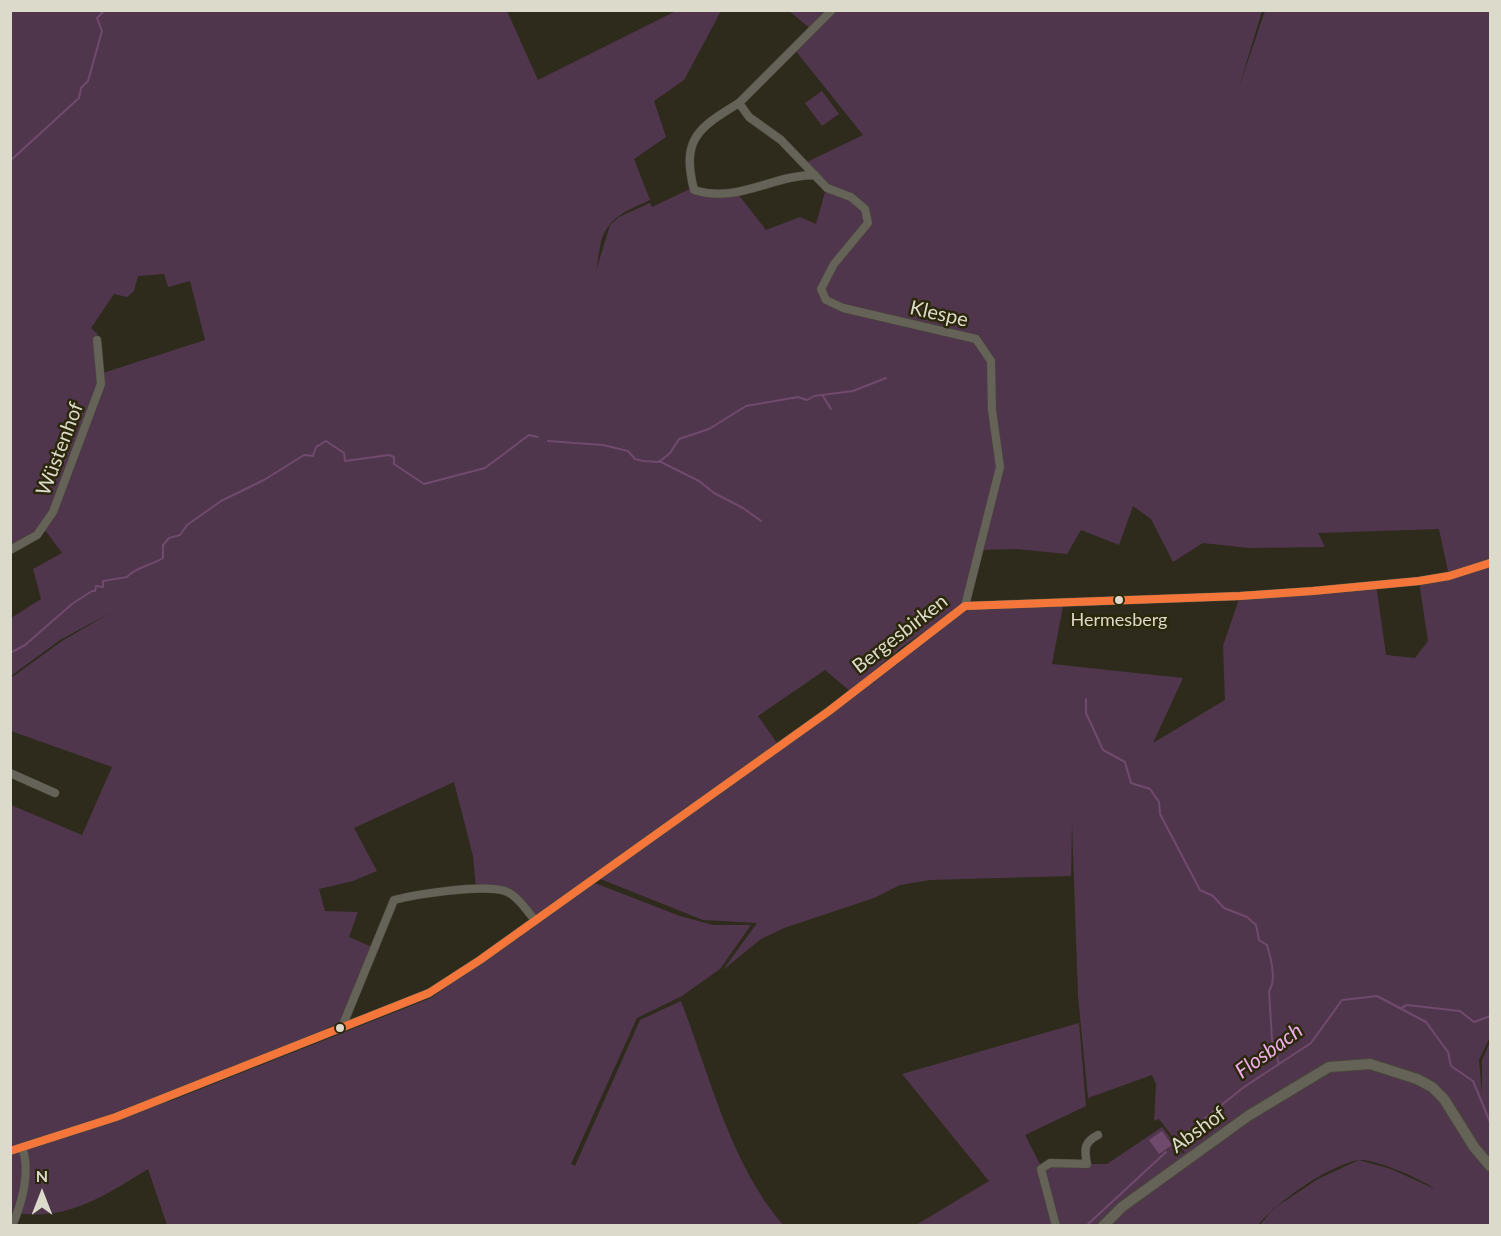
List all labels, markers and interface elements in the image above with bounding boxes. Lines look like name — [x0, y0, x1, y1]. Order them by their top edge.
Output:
street label: Klespe — [908, 296, 970, 332]
street label: Wüstenhof — [31, 399, 89, 499]
street label: Bergesbirken — [848, 589, 952, 679]
marker: Hermesberg — [1113, 594, 1125, 606]
place label: Hermesberg — [1071, 609, 1167, 631]
water label: Flosbach — [1230, 1018, 1308, 1084]
unlabelled marker — [334, 1022, 346, 1034]
street label: Abshof — [1166, 1102, 1230, 1158]
north arrow — [12, 1164, 72, 1224]
text: N — [36, 1166, 48, 1185]

